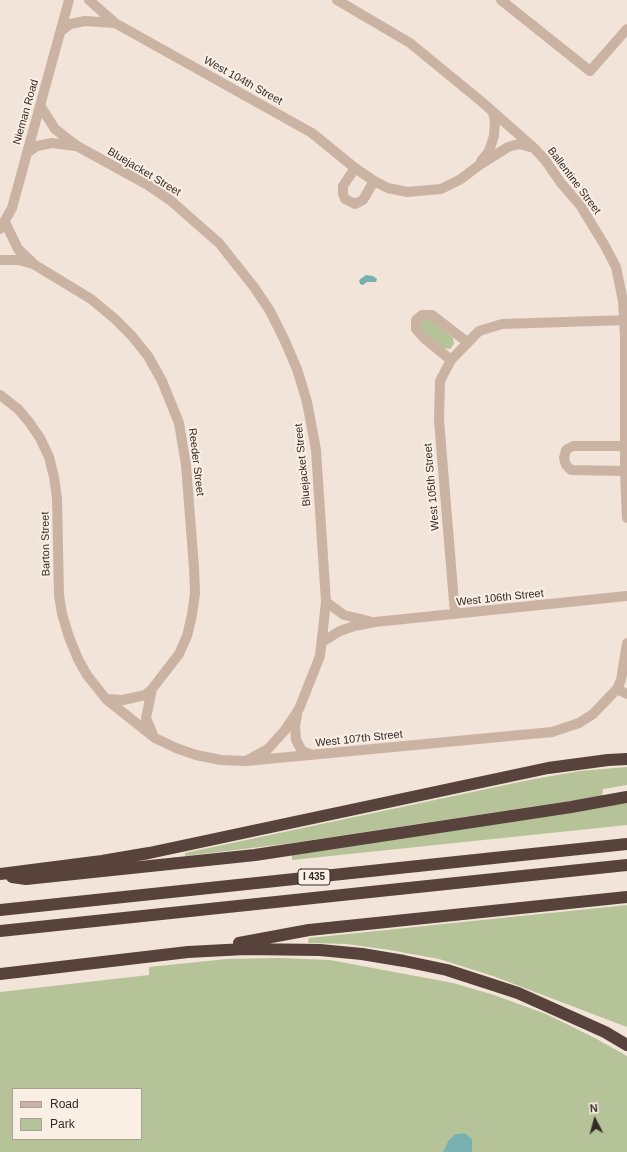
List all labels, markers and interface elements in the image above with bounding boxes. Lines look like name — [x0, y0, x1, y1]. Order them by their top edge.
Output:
street label: West 104th Street — [201, 54, 285, 108]
street label: Nieman Road — [10, 78, 42, 146]
street label: Bluejacket Street — [105, 145, 183, 199]
street label: Ballentine Street — [544, 145, 604, 217]
street label: Bluejacket Street — [292, 423, 314, 507]
street label: Reeder Street — [185, 427, 207, 497]
street label: West 105th Street — [422, 443, 442, 531]
street label: Barton Street — [39, 511, 53, 577]
street label: West 106th Street — [456, 587, 544, 609]
street label: West 107th Street — [315, 728, 403, 750]
road number: I 435 — [298, 869, 330, 885]
legend — [12, 1088, 142, 1140]
text: Road — [50, 1097, 79, 1111]
north arrow — [575, 1100, 615, 1140]
text: N — [589, 1102, 598, 1114]
text: Park — [50, 1117, 75, 1131]

